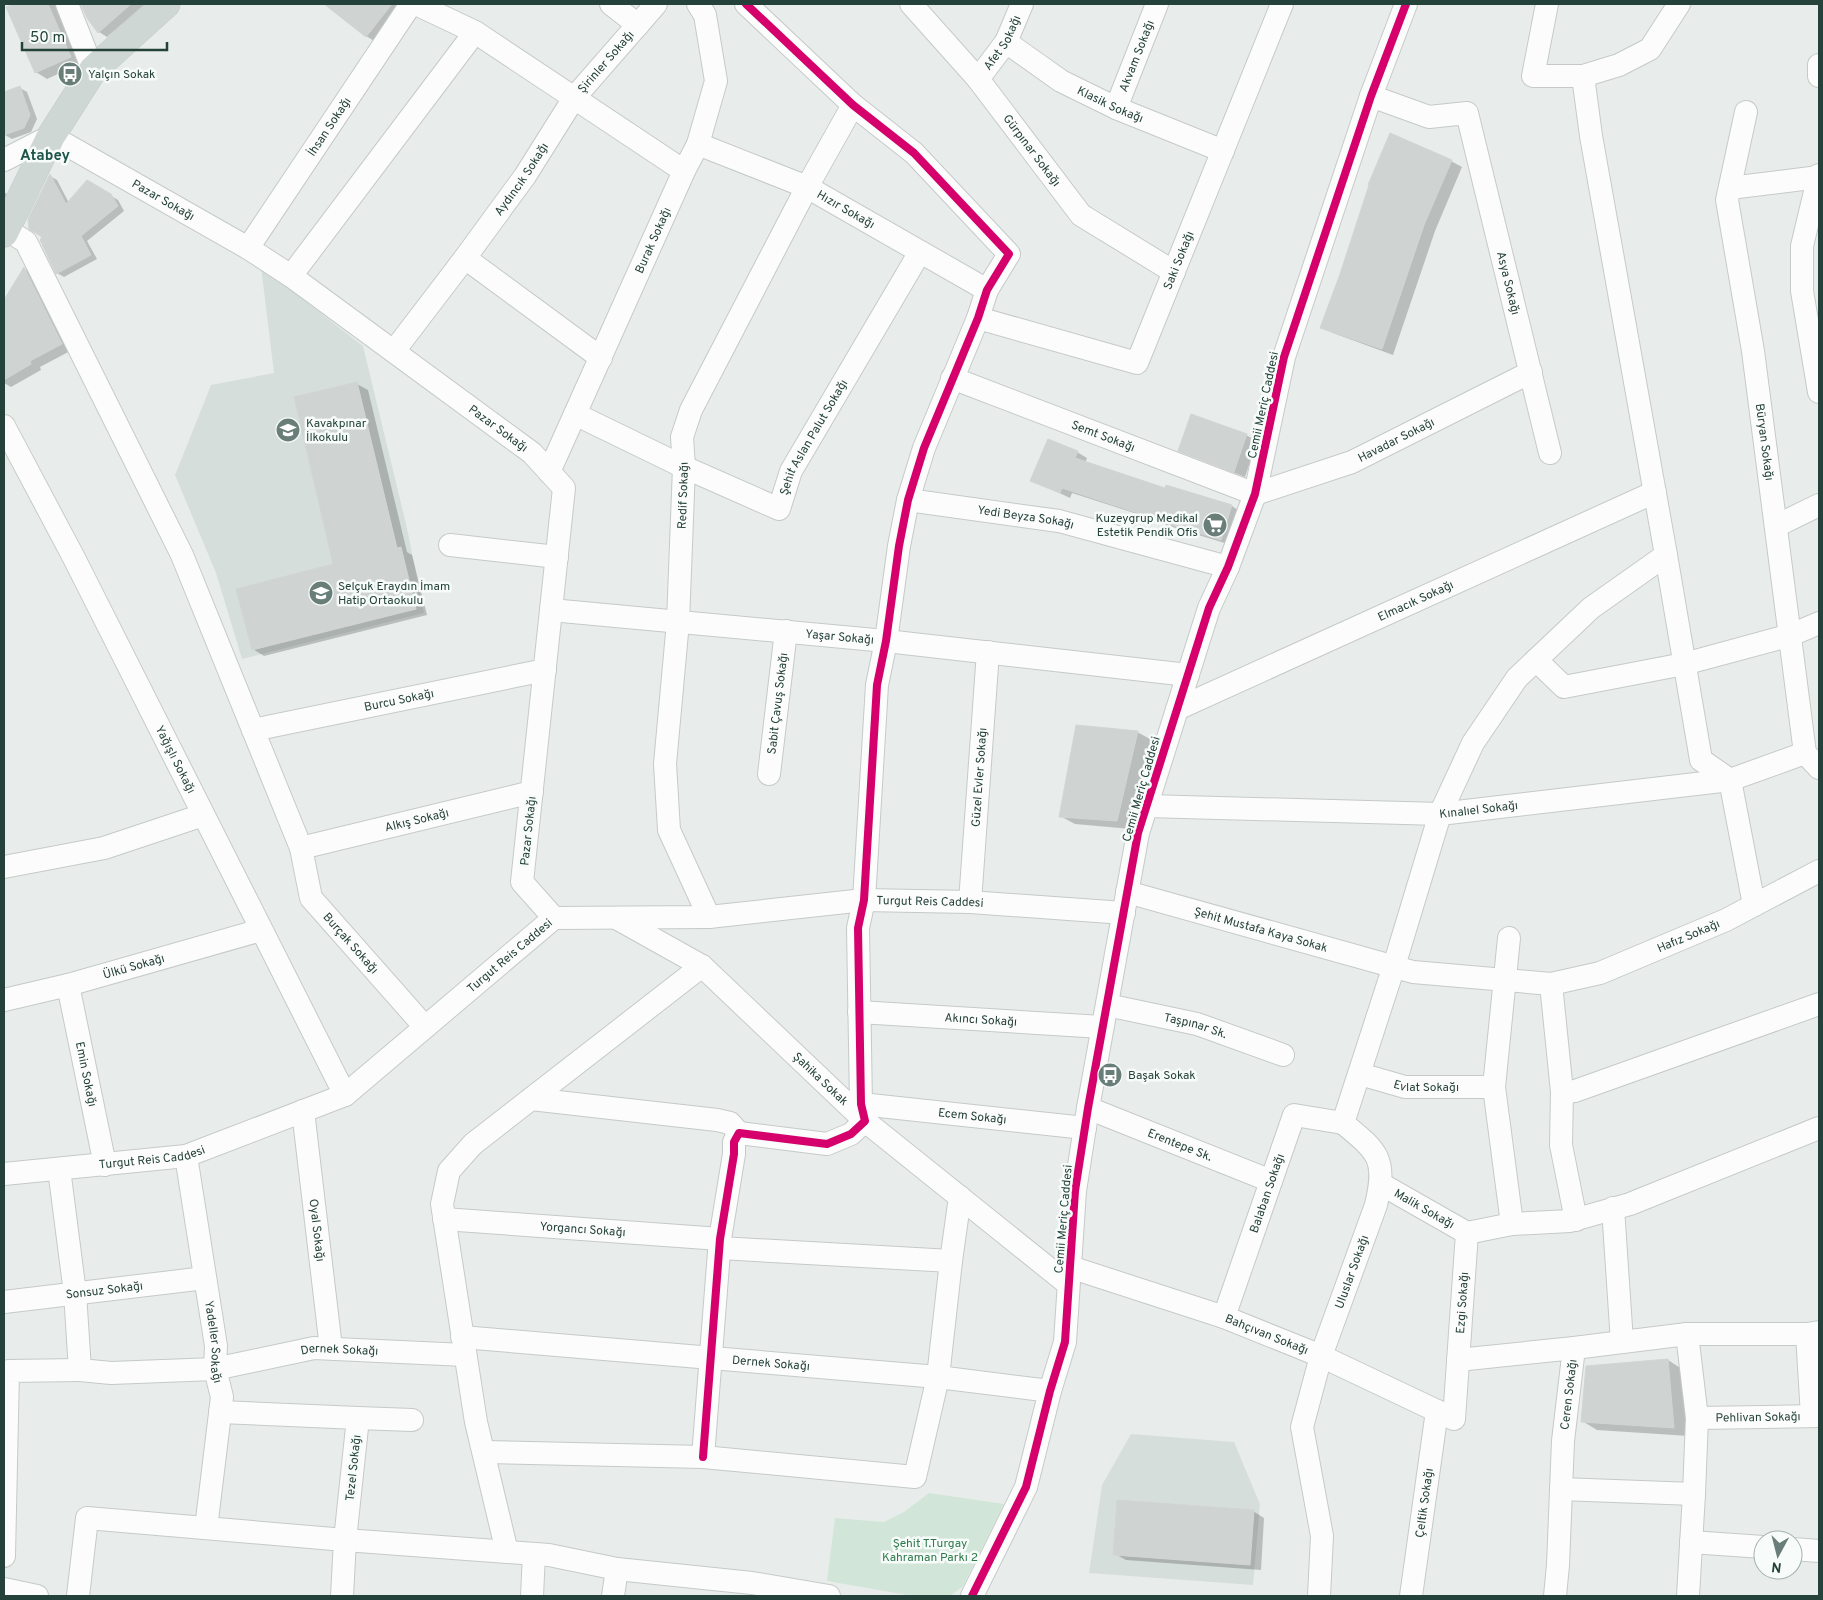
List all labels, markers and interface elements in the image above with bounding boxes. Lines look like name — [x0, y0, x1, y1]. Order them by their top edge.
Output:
street label: Afet Sokağı — [980, 13, 1025, 74]
street label: Akvam Sokağı — [1116, 18, 1159, 95]
scale bar — [22, 20, 168, 52]
street label: Şirinler Sokağı — [575, 28, 638, 97]
text: 50 m — [30, 29, 65, 48]
bus stop icon: Yalçın Sokak — [57, 61, 83, 87]
place label: Yalçın Sokak — [88, 67, 155, 83]
street label: Klasik Sokağı — [1074, 83, 1146, 127]
street label: İhsan Sokağı — [304, 94, 355, 160]
street label: Gürpınar Sokağı — [999, 112, 1064, 190]
street label: Aydıncık Sokağı — [491, 140, 553, 219]
district label: Atabey — [20, 147, 70, 166]
street label: Pazar Sokağı — [129, 177, 197, 225]
street label: Hızır Sokağı — [814, 187, 877, 233]
street label: Burak Sokağı — [632, 205, 676, 276]
street label: Saki Sokağı — [1160, 229, 1198, 292]
street label: Asya Sokağı — [1492, 250, 1523, 317]
street label: Cemii Meriç Caddesi — [1245, 350, 1283, 460]
street label: Şehit Aslan Palut Sokağı — [777, 377, 852, 498]
street label: Pazar Sokağı — [465, 402, 531, 456]
street label: Büryan Sokağı — [1751, 403, 1777, 482]
street label: Havadar Sokağı — [1356, 415, 1438, 467]
place label: Kavakpınar İlkokulu — [306, 416, 367, 446]
school or university icon: Kavakpınar İlkokulu — [275, 417, 301, 443]
street label: Semt Sokağı — [1069, 417, 1137, 456]
street label: Redif Sokağı — [675, 461, 693, 529]
street label: Yedi Beyza Sokağı — [976, 503, 1076, 534]
place label: Kuzeygrup Medikal Estetik Pendik Ofis — [1095, 511, 1198, 541]
supermarket icon: Kuzeygrup Medikal Estetik Pendik Ofis — [1202, 512, 1228, 538]
street label: Elmacık Sokağı — [1376, 577, 1456, 626]
place label: Selçuk Eraydın İmam Hatip Ortaokulu — [338, 579, 450, 609]
school or university icon: Selçuk Eraydın İmam Hatip Ortaokulu — [308, 580, 334, 606]
street label: Yaşar Sokağı — [805, 627, 875, 649]
street label: Sabit Çavuş Sokağı — [764, 652, 792, 755]
street label: Burcu Sokağı — [363, 686, 435, 716]
street label: Yağışlı Sokağı — [151, 723, 199, 797]
street label: Güzel Evler Sokağı — [968, 727, 992, 828]
street label: Cemii Meriç Caddesi — [1119, 735, 1165, 844]
street label: Pazar Sokağı — [517, 796, 541, 867]
street label: Kınalıel Sokağı — [1439, 798, 1519, 823]
street label: Alkış Sokağı — [383, 805, 451, 836]
street label: Turgut Reis Caddesi — [876, 893, 984, 912]
street label: Şehit Mustafa Kaya Sokak — [1192, 904, 1329, 957]
street label: Burçak Sokağı — [319, 910, 381, 978]
street label: Turgut Reis Caddesi — [464, 916, 556, 997]
street label: Hafız Sokağı — [1655, 917, 1722, 957]
street label: Ülkü Sokağı — [101, 951, 167, 984]
street label: Akıncı Sokağı — [944, 1010, 1018, 1031]
street label: Taşpınar Sk. — [1162, 1010, 1229, 1043]
street label: Emin Sokağı — [71, 1040, 100, 1108]
street label: Şahika Sokak — [789, 1049, 851, 1110]
bus stop icon: Başak Sokak — [1097, 1062, 1123, 1088]
place label: Başak Sokak — [1128, 1068, 1196, 1084]
street label: Evlat Sokağı — [1391, 1077, 1459, 1096]
street label: Ecem Sokağı — [937, 1105, 1007, 1129]
street label: Erentepe Sk. — [1145, 1126, 1215, 1166]
street label: Turgut Reis Caddesi — [98, 1142, 208, 1174]
street label: Balaban Sokağı — [1247, 1152, 1289, 1235]
street label: Cemii Meriç Caddesi — [1051, 1164, 1077, 1274]
street label: Malik Sokağı — [1391, 1186, 1457, 1233]
street label: Oyal Sokağı — [304, 1198, 328, 1263]
street label: Yorgancı Sokağı — [539, 1219, 626, 1241]
street label: Uluslar Sokağı — [1332, 1233, 1373, 1311]
street label: Ezgi Sokağı — [1453, 1272, 1473, 1334]
street label: Sonsuz Sokağı — [65, 1278, 144, 1304]
street label: Yadeller Sokağı — [200, 1300, 225, 1385]
street label: Bahçıvan Sokağı — [1222, 1311, 1310, 1359]
street label: Dernek Sokağı — [299, 1341, 379, 1360]
street label: Dernek Sokağı — [731, 1353, 810, 1375]
street label: Ceren Sokağı — [1557, 1358, 1582, 1431]
street label: Pehlivan Sokağı — [1715, 1409, 1801, 1427]
street label: Tezel Sokağı — [343, 1434, 365, 1502]
street label: Çeltik Sokağı — [1412, 1467, 1438, 1539]
north arrow — [1753, 1530, 1803, 1580]
park label: Şehit T.Turgay Kahraman Parkı 2 — [882, 1536, 978, 1566]
text: N — [1771, 1557, 1783, 1575]

